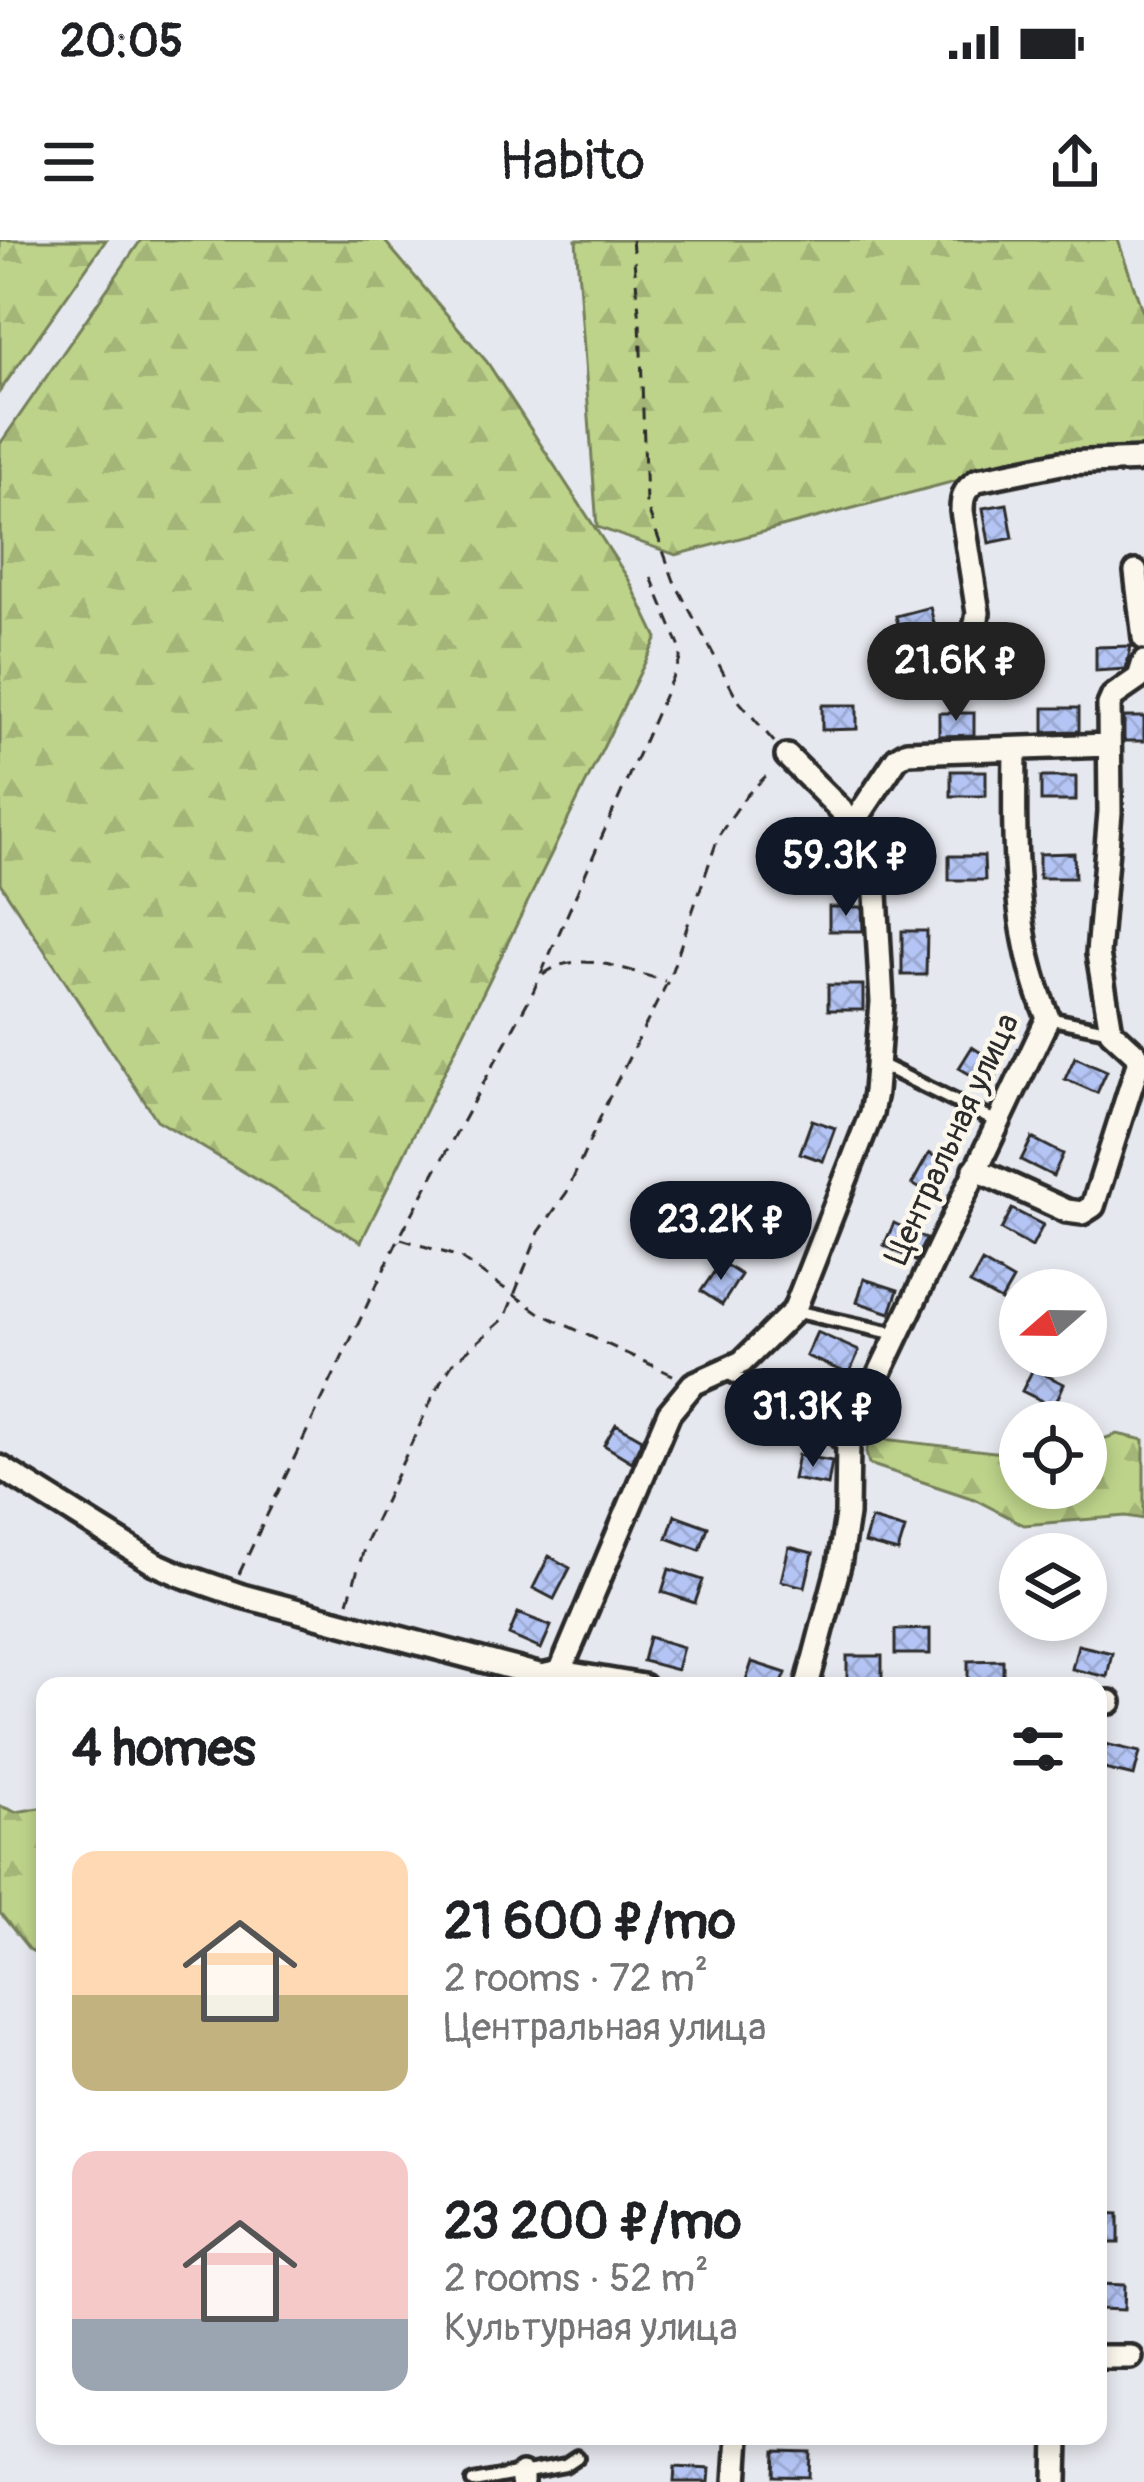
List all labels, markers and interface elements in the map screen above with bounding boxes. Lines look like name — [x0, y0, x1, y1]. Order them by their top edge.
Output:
text: 20:05 — [60, 14, 183, 70]
text: Habito — [499, 128, 645, 196]
icon: menu — [36, 129, 102, 195]
icon: share — [1042, 129, 1108, 195]
pin: 21.6K ₽ — [845, 622, 1067, 724]
text: 21.6K ₽ — [894, 636, 1018, 685]
pin: 59.3K ₽ — [735, 817, 957, 919]
text: 59.3K ₽ — [783, 831, 909, 880]
street label: Центральная улица — [876, 1007, 1028, 1271]
pin: 23.2K ₽ — [610, 1181, 832, 1283]
text: 23.2K ₽ — [657, 1195, 785, 1244]
north arrow — [999, 1269, 1107, 1377]
map controls — [999, 1269, 1107, 1641]
pin: 31.3K ₽ — [702, 1368, 924, 1470]
text: 31.3K ₽ — [752, 1382, 874, 1431]
button: locate — [999, 1401, 1107, 1509]
button: layers — [999, 1533, 1107, 1641]
icon: filters — [1005, 1716, 1071, 1782]
text: 4 homes — [72, 1717, 256, 1781]
text: 21 600 ₽/mo — [444, 1890, 736, 1954]
icon: home — [168, 1899, 312, 2043]
text: 2 rooms · 72 m² — [444, 1954, 708, 2003]
text: Центральная улица — [444, 2003, 766, 2052]
text: 23 200 ₽/mo — [444, 2190, 741, 2254]
icon: home — [168, 2199, 312, 2343]
text: 2 rooms · 52 m² — [444, 2254, 709, 2303]
text: Культурная улица — [444, 2303, 738, 2352]

